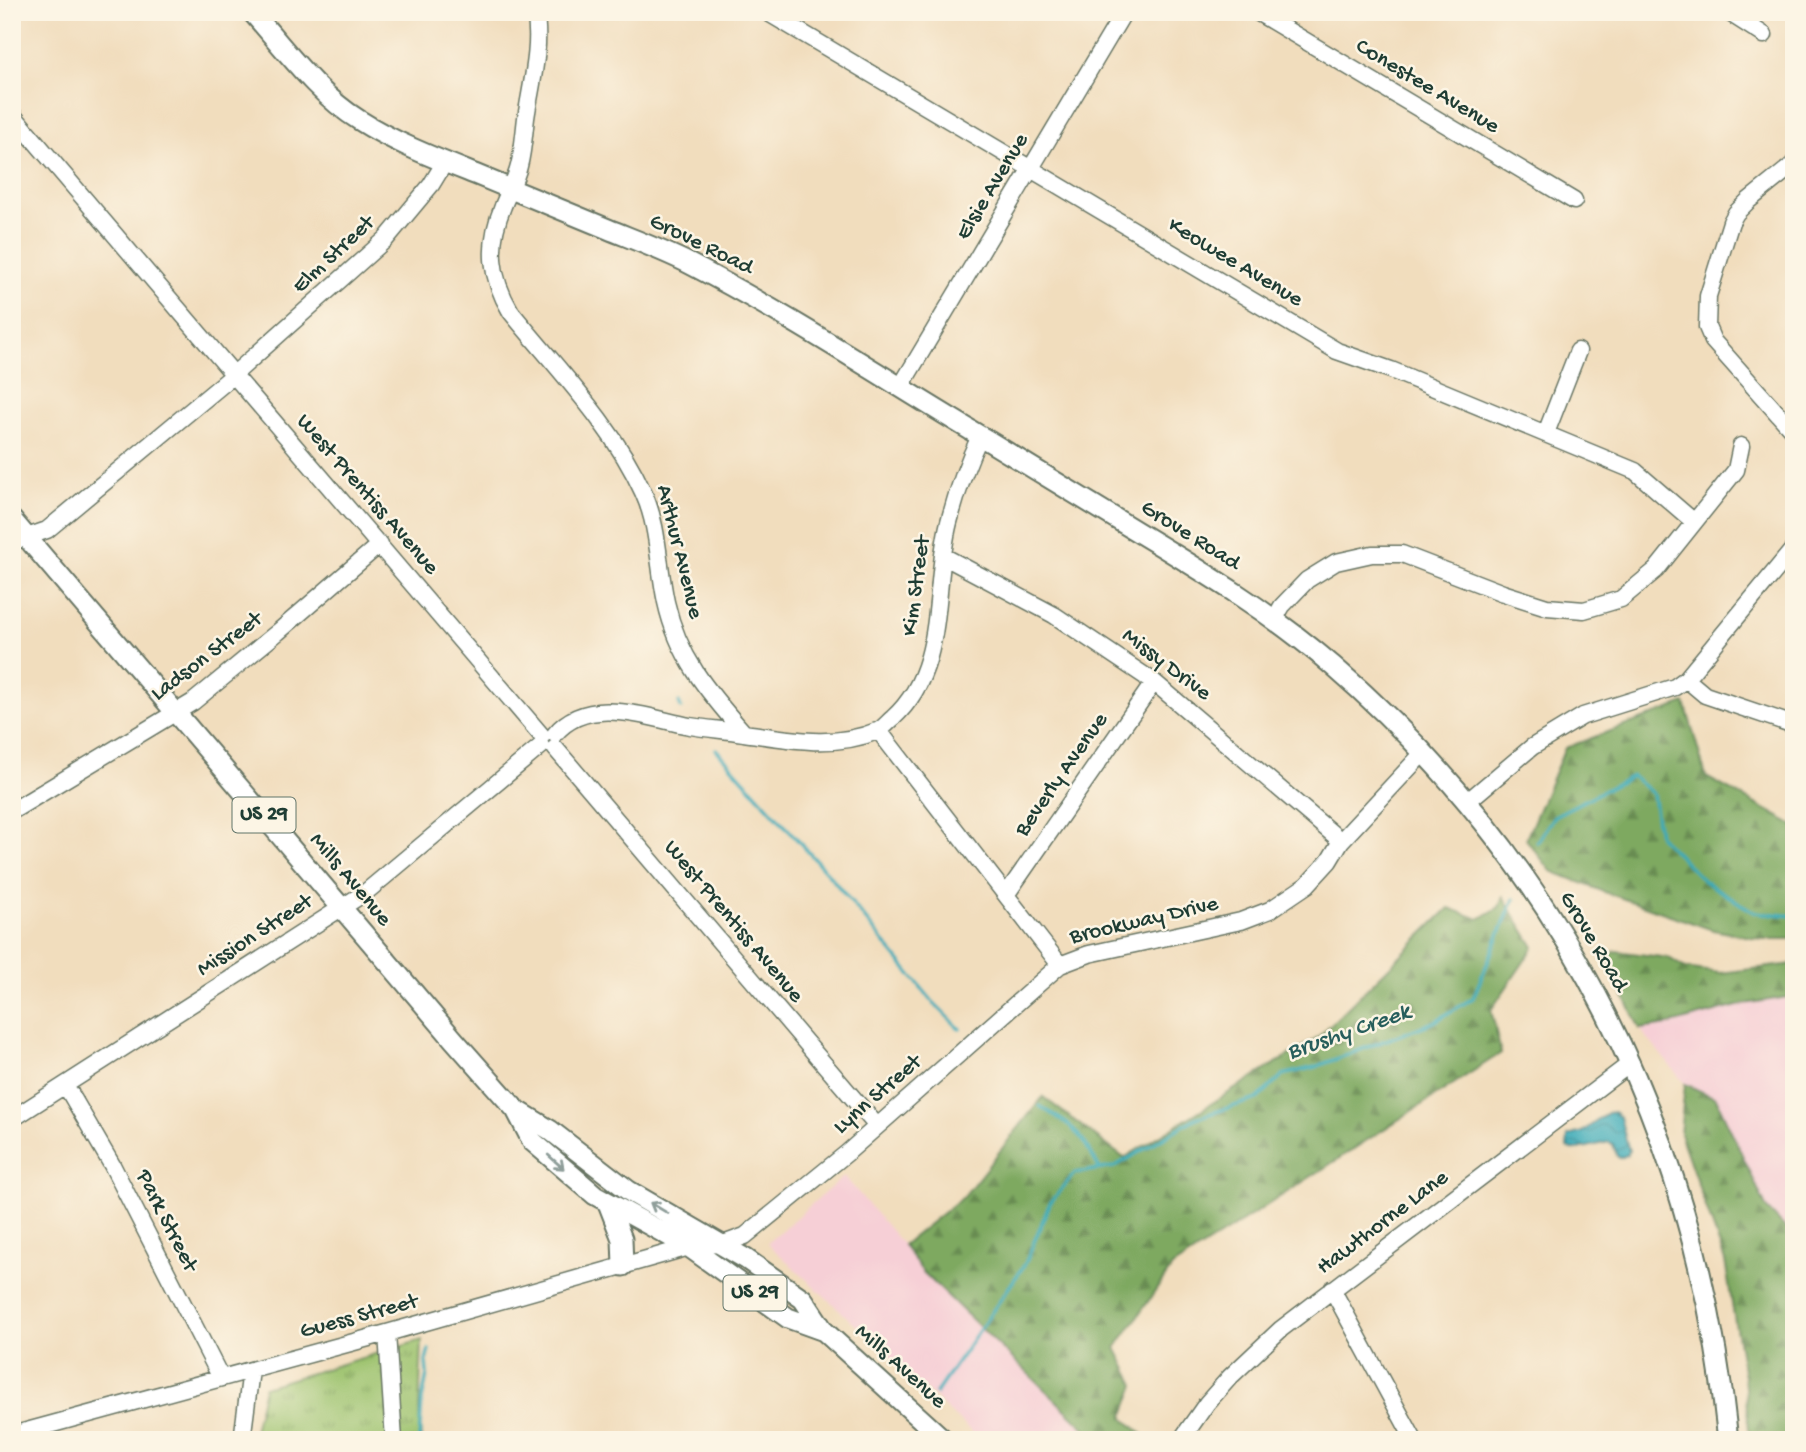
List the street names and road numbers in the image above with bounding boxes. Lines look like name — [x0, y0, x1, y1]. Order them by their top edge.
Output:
street label: Conestee Avenue — [1350, 33, 1505, 141]
street label: Elsie Avenue — [951, 128, 1036, 245]
street label: Grove Road — [645, 208, 759, 282]
street label: Elm Street — [287, 209, 382, 300]
street label: Keowee Avenue — [1163, 212, 1308, 314]
street label: West Prentiss Avenue — [290, 409, 445, 582]
street label: Arthur Avenue — [649, 482, 709, 623]
street label: Grove Road — [1135, 495, 1246, 578]
street label: Kim Street — [897, 533, 938, 638]
street label: Ladson Street — [146, 605, 269, 708]
street label: Missy Drive — [1116, 623, 1217, 708]
street label: Beverly Avenue — [1009, 707, 1115, 843]
road number: US 29 — [232, 798, 296, 832]
street label: Mills Avenue — [303, 828, 398, 933]
street label: West Prentiss Avenue — [657, 835, 810, 1010]
street label: Grove Road — [1553, 887, 1634, 998]
street label: Mission Street — [192, 888, 319, 983]
street label: Brookway Drive — [1066, 891, 1222, 951]
street label: Lynn Street — [828, 1048, 929, 1141]
street label: Hawthorne Lane — [1312, 1164, 1455, 1281]
street label: Park Street — [128, 1165, 204, 1278]
road number: US 29 — [724, 1276, 786, 1310]
street label: Guess Street — [297, 1288, 422, 1346]
street label: Mills Avenue — [849, 1319, 952, 1416]

